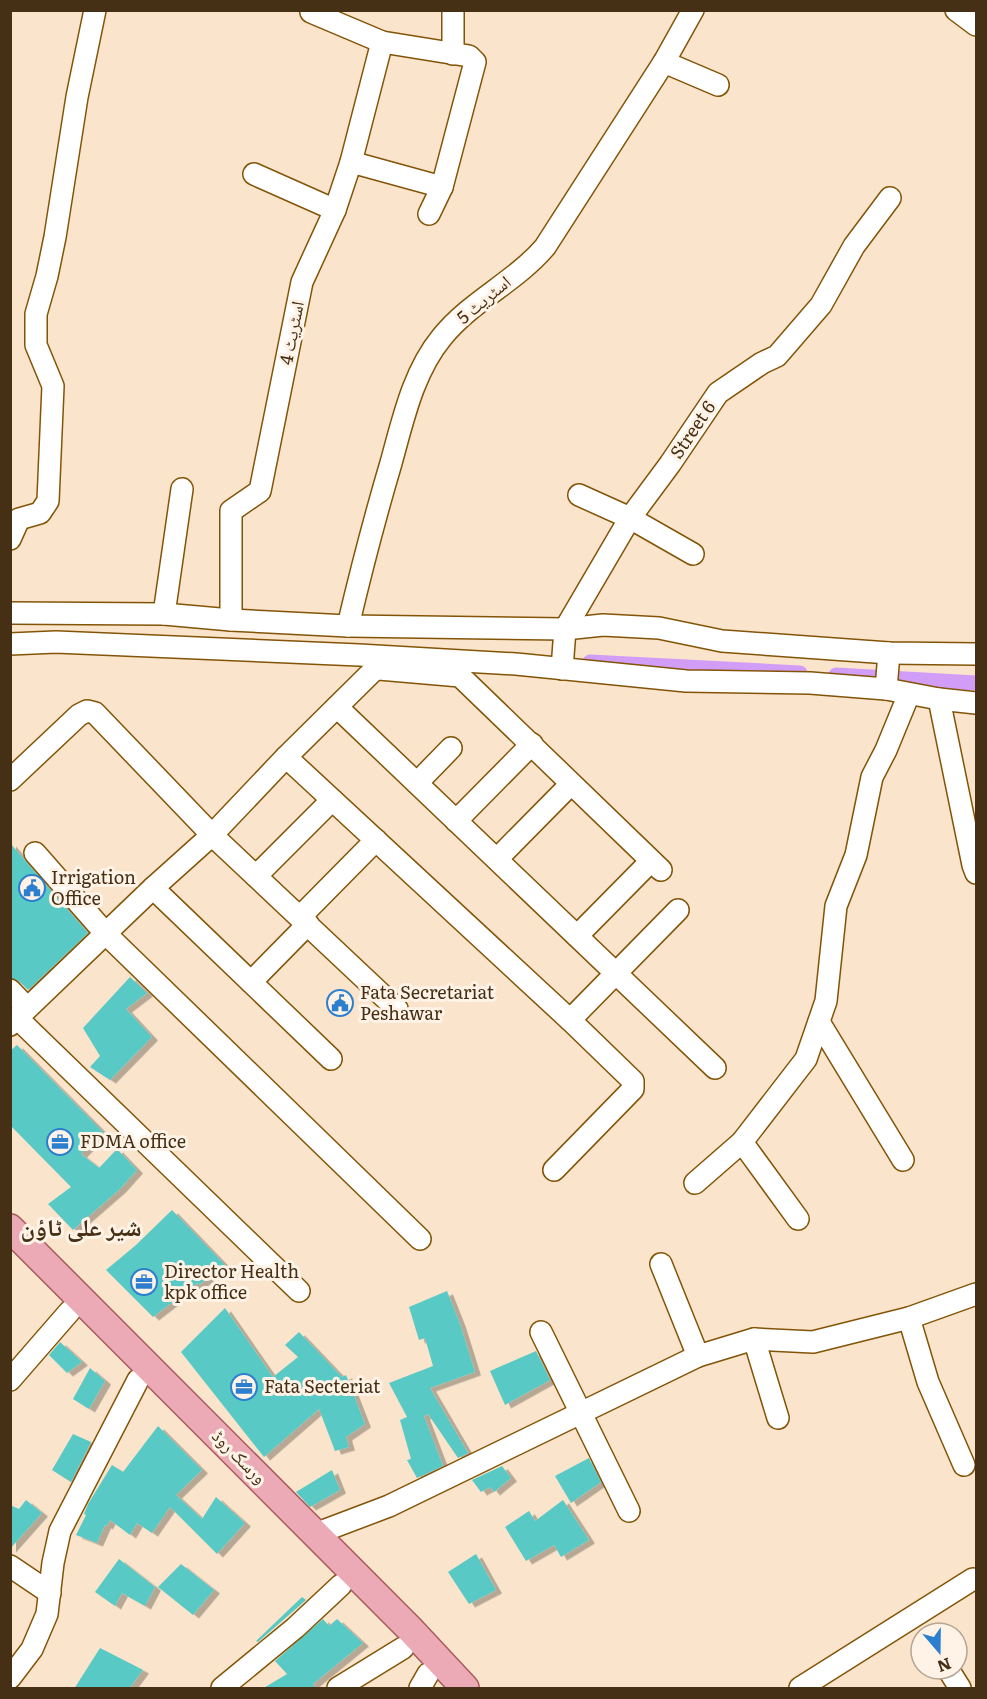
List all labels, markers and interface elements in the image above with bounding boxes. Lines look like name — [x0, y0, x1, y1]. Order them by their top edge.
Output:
street label: اسٹریٹ 5 — [450, 268, 516, 330]
street label: اسٹریٹ 4 — [271, 299, 310, 367]
street label: Street 6 — [662, 394, 721, 464]
place label: Irrigation Office — [51, 863, 136, 911]
public building icon: Irrigation Office — [17, 873, 47, 903]
place label: Fata Secretariat Peshawar — [360, 978, 495, 1026]
public building icon: Fata Secretariat Peshawar — [325, 988, 355, 1018]
office icon: FDMA office — [45, 1127, 75, 1157]
place label: FDMA office — [80, 1127, 186, 1154]
district label: شیر علی ٹاؤن — [21, 1208, 141, 1243]
place label: Director Health kpk office — [164, 1257, 299, 1305]
office icon: Director Health kpk office — [129, 1267, 159, 1297]
office icon: Fata Secteriat — [229, 1372, 259, 1402]
place label: Fata Secteriat — [264, 1372, 381, 1399]
street label: ورسک روڈ — [207, 1422, 274, 1489]
north arrow — [909, 1621, 969, 1681]
text: N — [934, 1652, 955, 1680]

